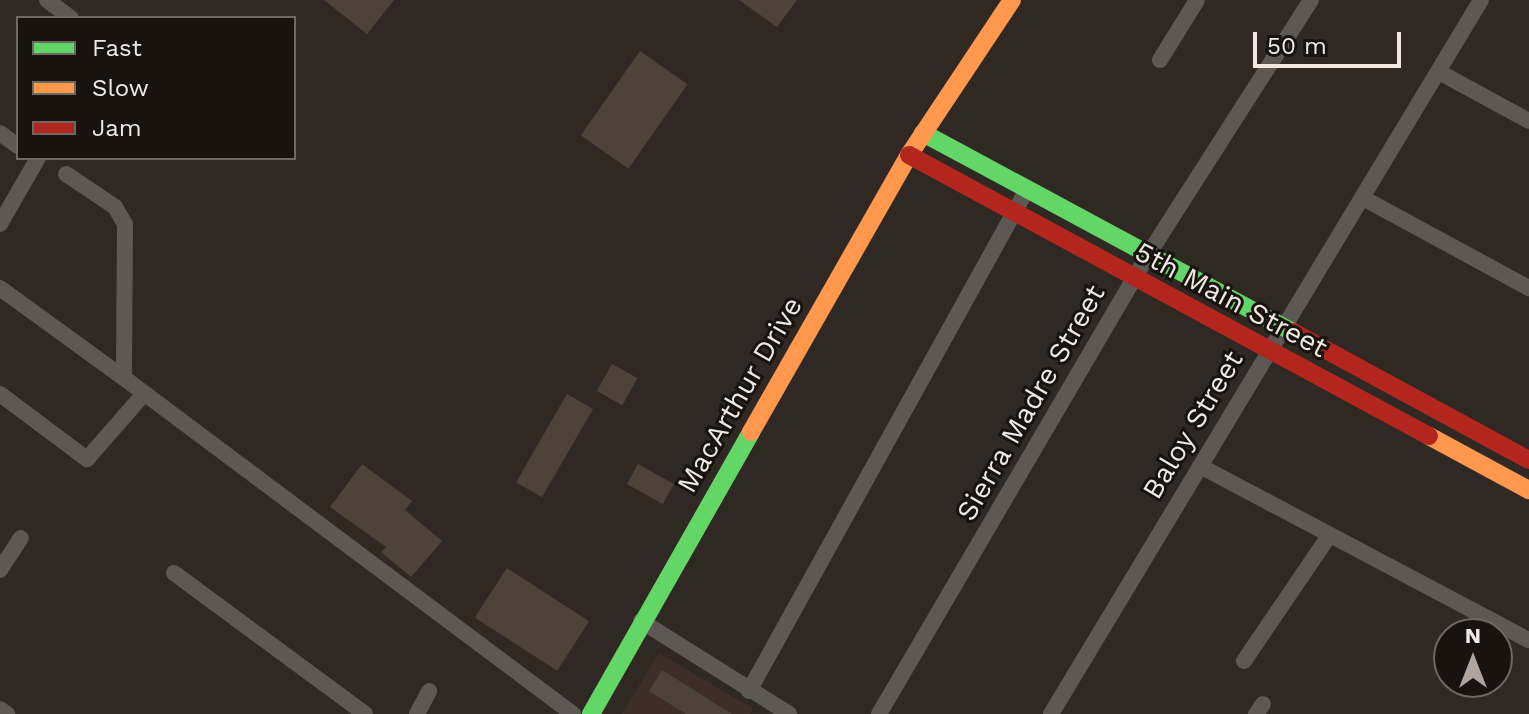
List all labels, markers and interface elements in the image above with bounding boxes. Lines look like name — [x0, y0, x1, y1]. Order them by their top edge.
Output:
legend — [16, 16, 296, 160]
scale bar — [1257, 16, 1405, 66]
text: 50 m — [1267, 32, 1327, 60]
text: Fast — [92, 34, 142, 62]
text: Slow — [92, 74, 149, 102]
text: Jam — [92, 114, 142, 142]
street label: 5th Main Street — [1129, 235, 1333, 365]
street label: Sierra Madre Street — [950, 279, 1112, 527]
street label: MacArthur Drive — [670, 291, 810, 499]
street label: Baloy Street — [1136, 345, 1250, 505]
north arrow — [1433, 618, 1513, 698]
text: N — [1465, 623, 1481, 648]

